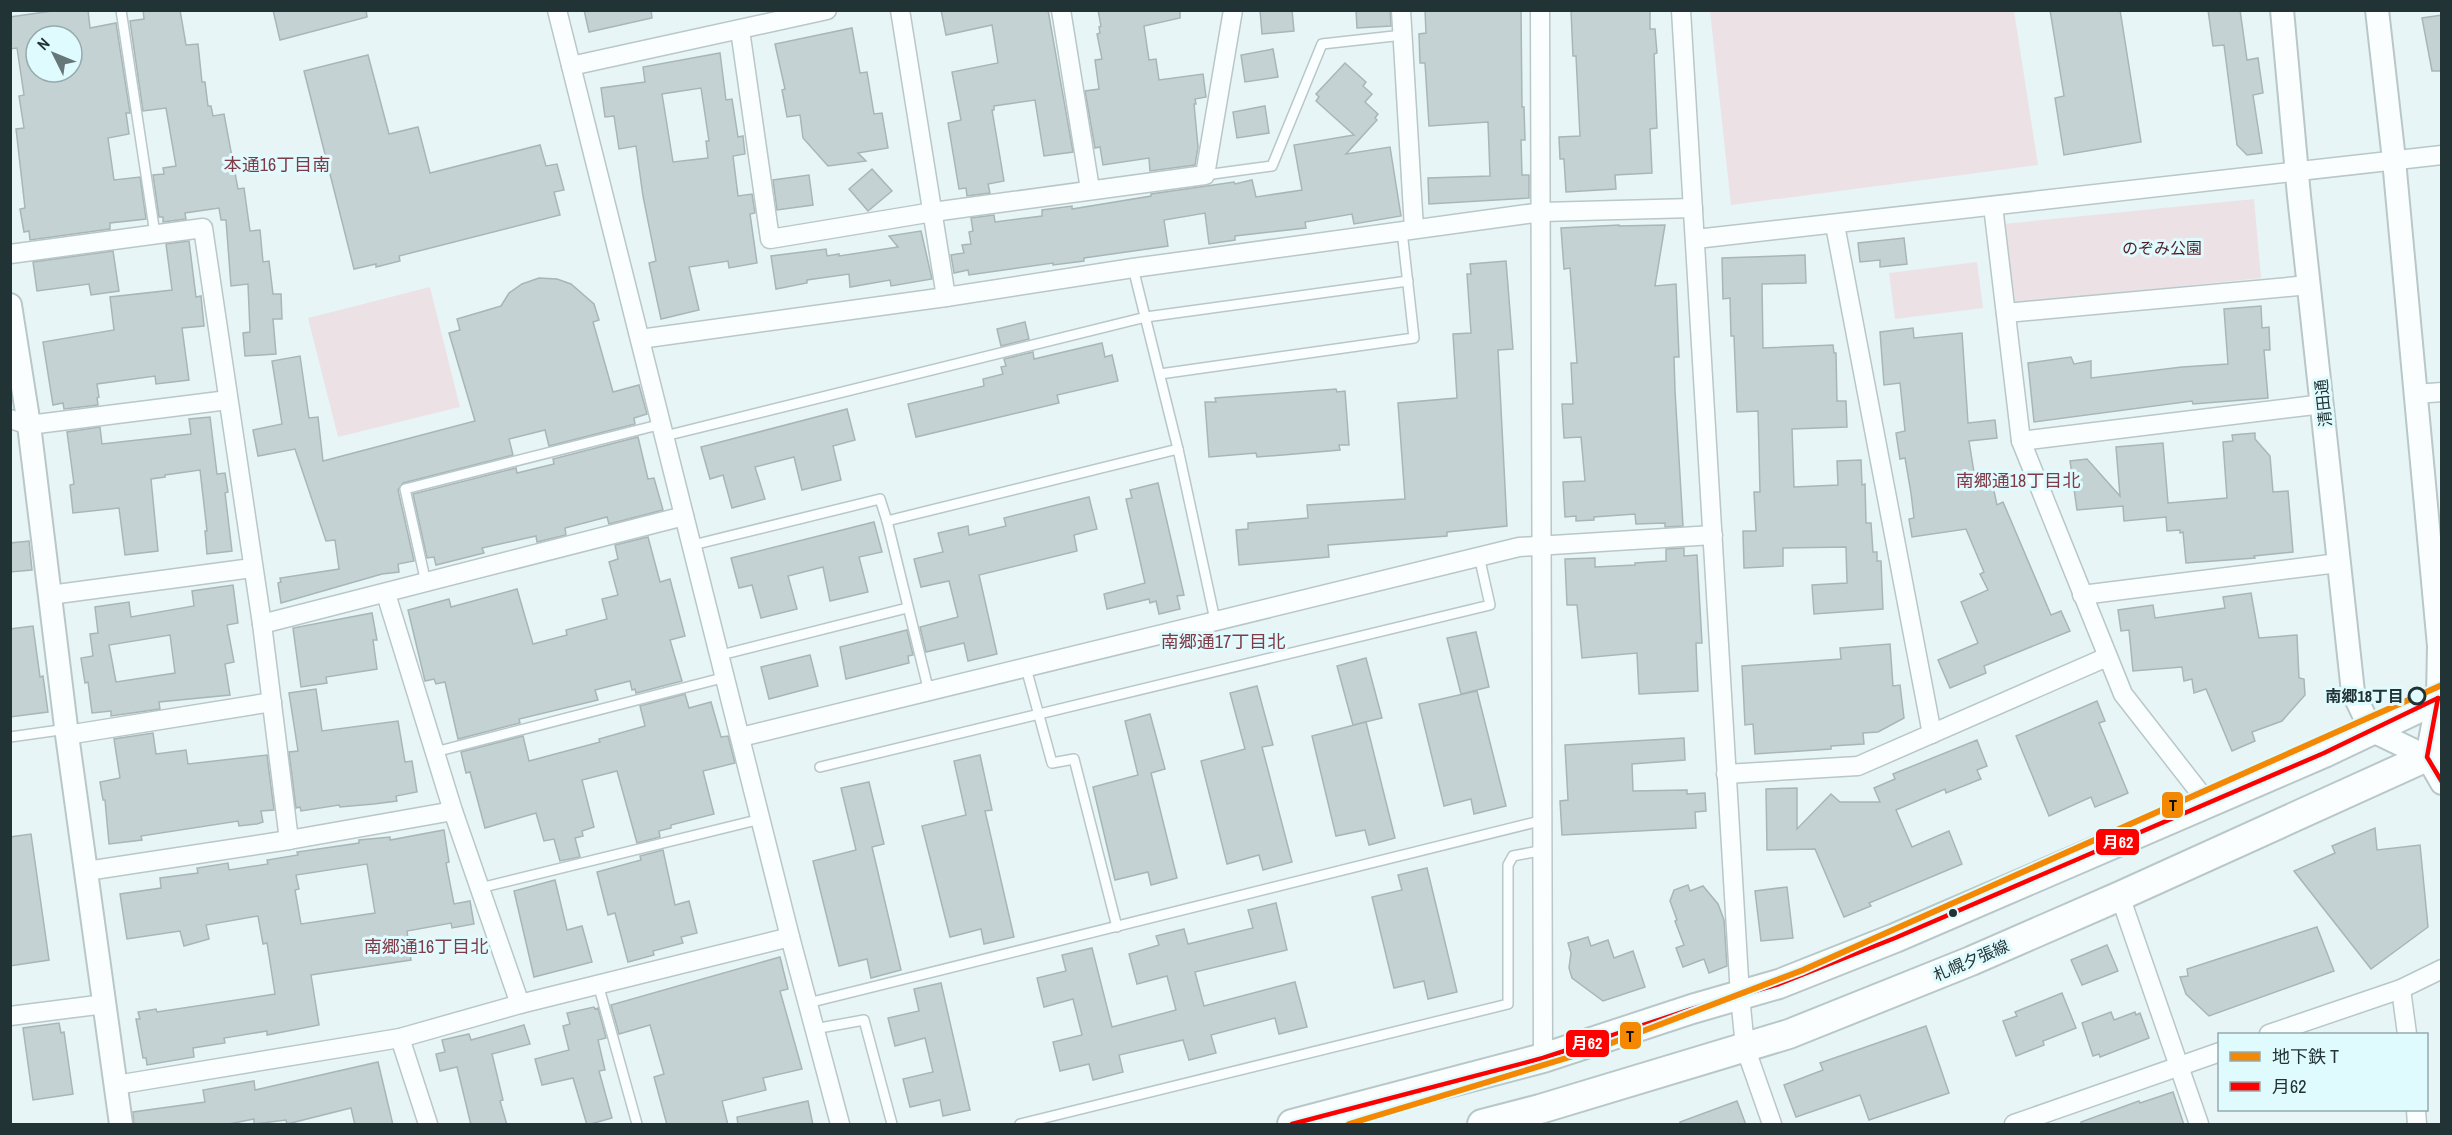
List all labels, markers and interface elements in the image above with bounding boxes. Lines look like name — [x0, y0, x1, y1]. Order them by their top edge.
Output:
north arrow — [24, 24, 84, 84]
text: N — [32, 33, 54, 55]
district label: 本通16丁目南 — [224, 152, 330, 177]
park label: のぞみ公園 — [2122, 237, 2202, 259]
street label: 清田通 — [2310, 378, 2336, 428]
district label: 南郷通18丁目北 — [1956, 468, 2080, 493]
district label: 南郷通17丁目北 — [1161, 629, 1285, 654]
place label: 南郷18丁目 — [2325, 685, 2404, 707]
marker: 南郷18丁目 — [2408, 687, 2426, 705]
line badge: T — [2161, 791, 2184, 819]
text: T — [2169, 794, 2177, 816]
line badge: 月62 — [2095, 828, 2140, 856]
text: 月62 — [2103, 831, 2133, 853]
unlabelled marker — [1947, 907, 1959, 919]
district label: 南郷通16丁目北 — [364, 934, 488, 959]
street label: 札幌夕張線 — [1930, 934, 2012, 986]
line badge: T — [1619, 1021, 1642, 1050]
text: T — [1626, 1025, 1634, 1047]
line badge: 月62 — [1565, 1029, 1610, 1058]
text: 月62 — [1572, 1032, 1602, 1054]
legend — [2218, 1033, 2428, 1111]
text: 地下鉄 T — [2272, 1044, 2339, 1069]
text: 月62 — [2272, 1074, 2306, 1099]

